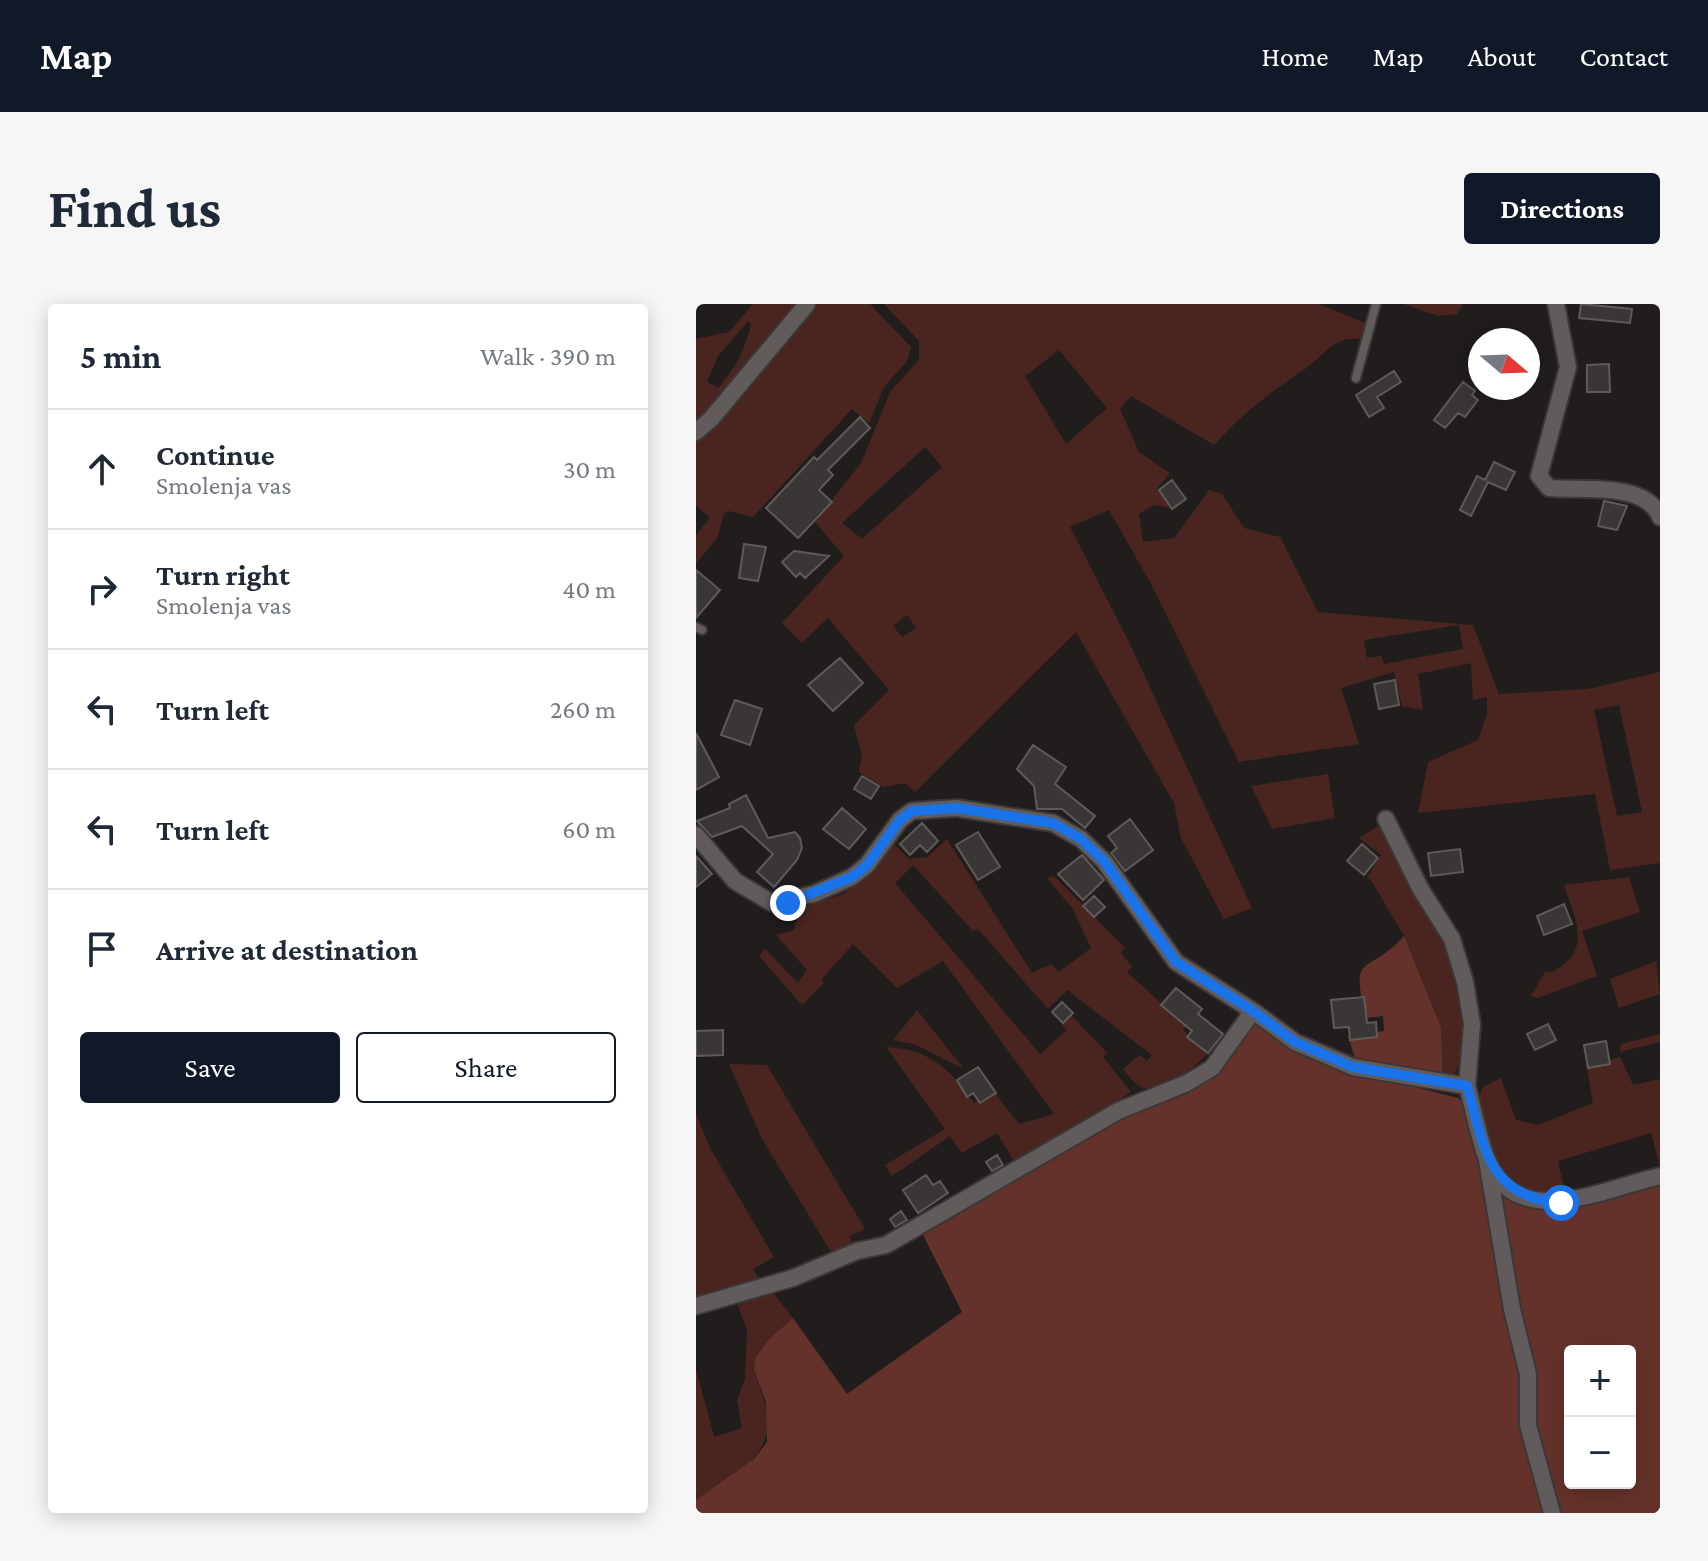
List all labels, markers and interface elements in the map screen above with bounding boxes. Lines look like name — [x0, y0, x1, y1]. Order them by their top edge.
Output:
text: Map — [40, 35, 113, 77]
text: Home — [1262, 41, 1329, 72]
text: Map — [1373, 41, 1424, 72]
text: About — [1468, 41, 1536, 72]
text: Contact — [1580, 41, 1668, 72]
button: Directions — [1464, 173, 1660, 244]
text: Find us — [48, 177, 221, 239]
north arrow — [1468, 328, 1540, 400]
text: 5 min — [80, 338, 161, 375]
text: Walk · 390 m — [480, 342, 616, 371]
text: Continue — [156, 438, 275, 471]
icon: ahead — [80, 447, 124, 491]
text: 30 m — [563, 455, 616, 484]
text: Smolenja vas — [156, 471, 292, 500]
text: Turn right — [156, 558, 290, 591]
icon: right — [80, 567, 124, 611]
text: 40 m — [562, 575, 616, 604]
text: Smolenja vas — [156, 591, 292, 620]
icon: left — [80, 687, 124, 731]
text: Turn left — [156, 693, 269, 726]
text: 260 m — [550, 695, 616, 724]
icon: left — [80, 807, 124, 851]
text: Turn left — [156, 813, 269, 846]
text: 60 m — [562, 815, 616, 844]
route end — [770, 885, 806, 921]
icon: arrive — [80, 927, 124, 971]
text: Arrive at destination — [156, 933, 418, 966]
button: Save — [80, 1032, 340, 1103]
button: Share — [356, 1032, 616, 1103]
route start — [1543, 1185, 1579, 1221]
map controls — [1564, 1345, 1636, 1489]
button: + — [1564, 1345, 1636, 1417]
button: − — [1564, 1417, 1636, 1489]

